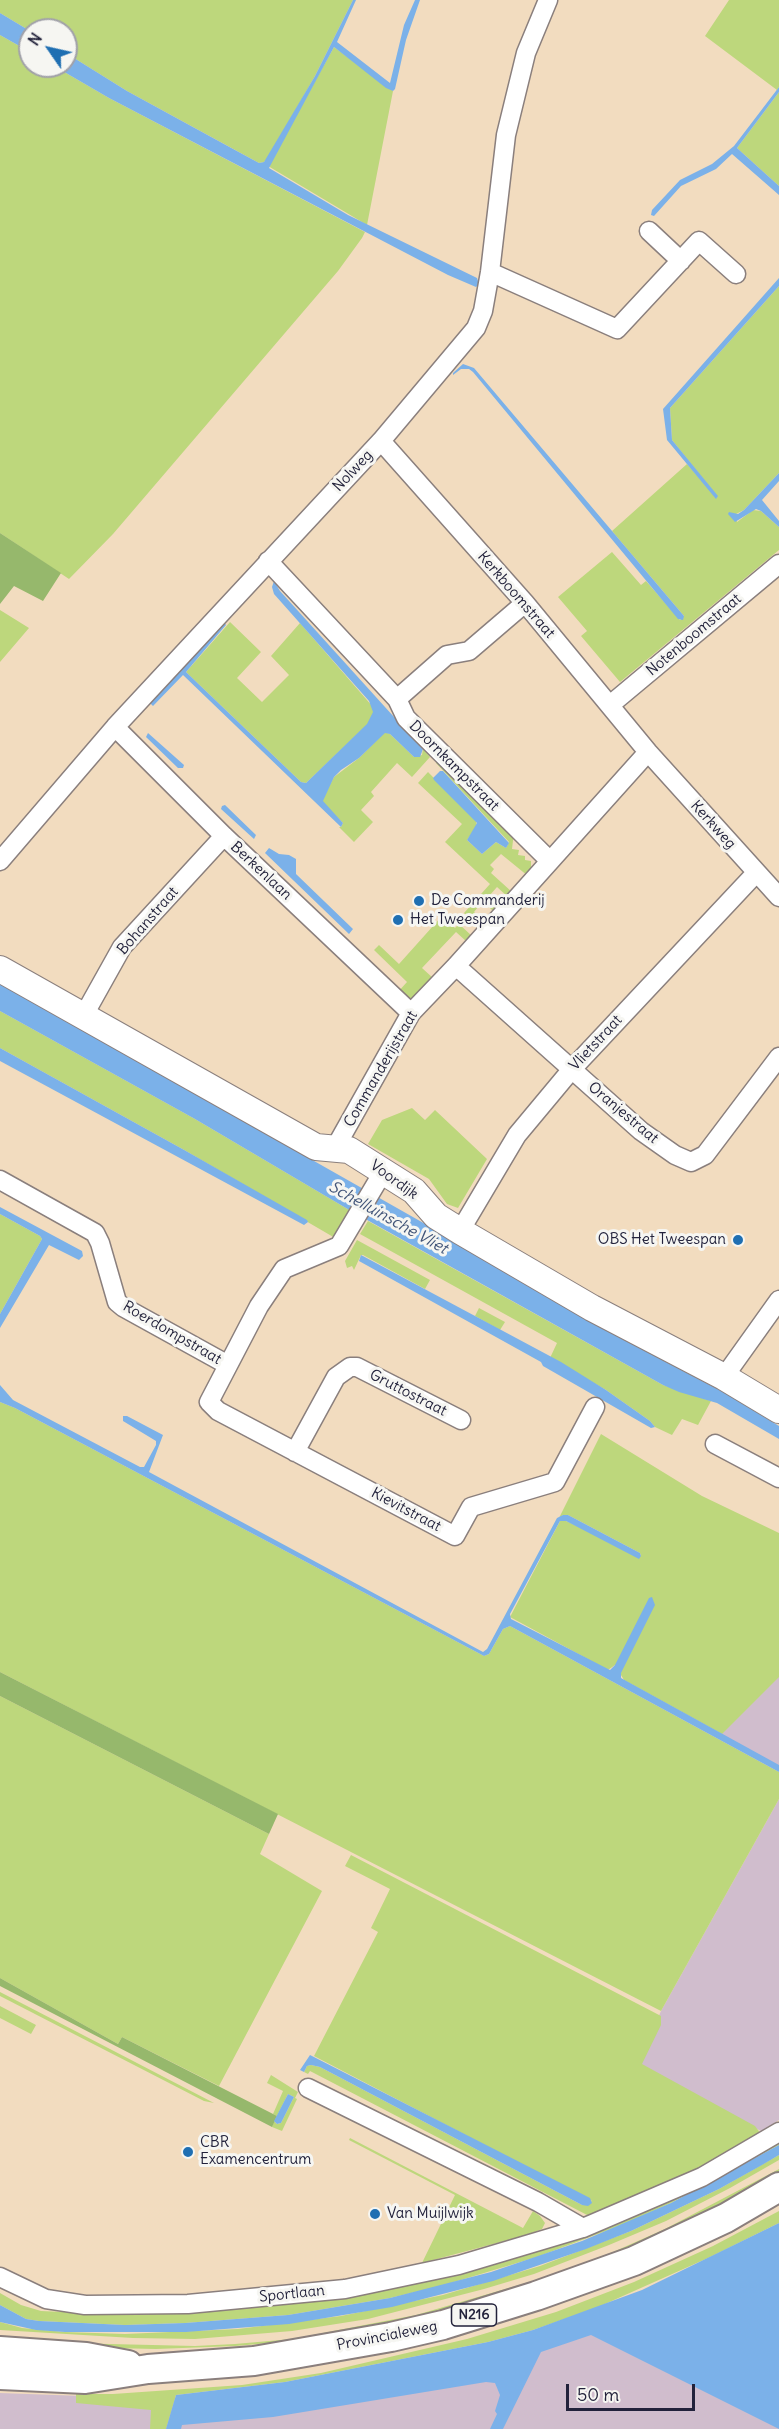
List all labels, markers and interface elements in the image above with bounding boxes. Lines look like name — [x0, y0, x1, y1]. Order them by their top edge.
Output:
north arrow — [18, 18, 78, 78]
text: N — [23, 29, 46, 49]
street label: Nolweg — [329, 446, 377, 496]
street label: Kerkboomstraat — [473, 548, 559, 642]
street label: Notenboomstraat — [643, 590, 745, 680]
street label: Doornkampstraat — [405, 717, 503, 815]
street label: Kerkweg — [687, 797, 739, 853]
street label: Berkenlaan — [227, 838, 295, 904]
street label: Bohanstraat — [114, 883, 182, 959]
place label: De Commanderij — [431, 892, 545, 910]
marker: De Commanderij — [412, 894, 426, 908]
place label: Het Tweespan — [410, 911, 505, 929]
marker: Het Tweespan — [391, 913, 405, 927]
street label: Commanderijstraat — [340, 1008, 422, 1130]
street label: Vlietstraat — [566, 1012, 626, 1074]
street label: Oranjestraat — [584, 1078, 662, 1148]
street label: Voordijk — [367, 1157, 421, 1203]
water label: Schelluinsche Vliet — [325, 1177, 451, 1259]
place label: OBS Het Tweespan — [598, 1231, 726, 1249]
marker: OBS Het Tweespan — [731, 1233, 745, 1247]
street label: Roerdompstraat — [120, 1298, 224, 1368]
street label: Gruttostraat — [366, 1366, 450, 1420]
street label: Kievitstraat — [368, 1484, 444, 1536]
place label: CBR Examencentrum — [200, 2134, 311, 2169]
marker: CBR Examencentrum — [181, 2145, 195, 2159]
place label: Van Muijlwijk — [387, 2205, 474, 2223]
marker: Van Muijlwijk — [368, 2207, 382, 2221]
street label: Sportlaan — [258, 2282, 326, 2306]
road number: N216 — [452, 2304, 496, 2326]
street label: Provincialeweg — [335, 2317, 439, 2355]
scale bar — [569, 2372, 698, 2410]
text: 50 m — [577, 2383, 619, 2406]

